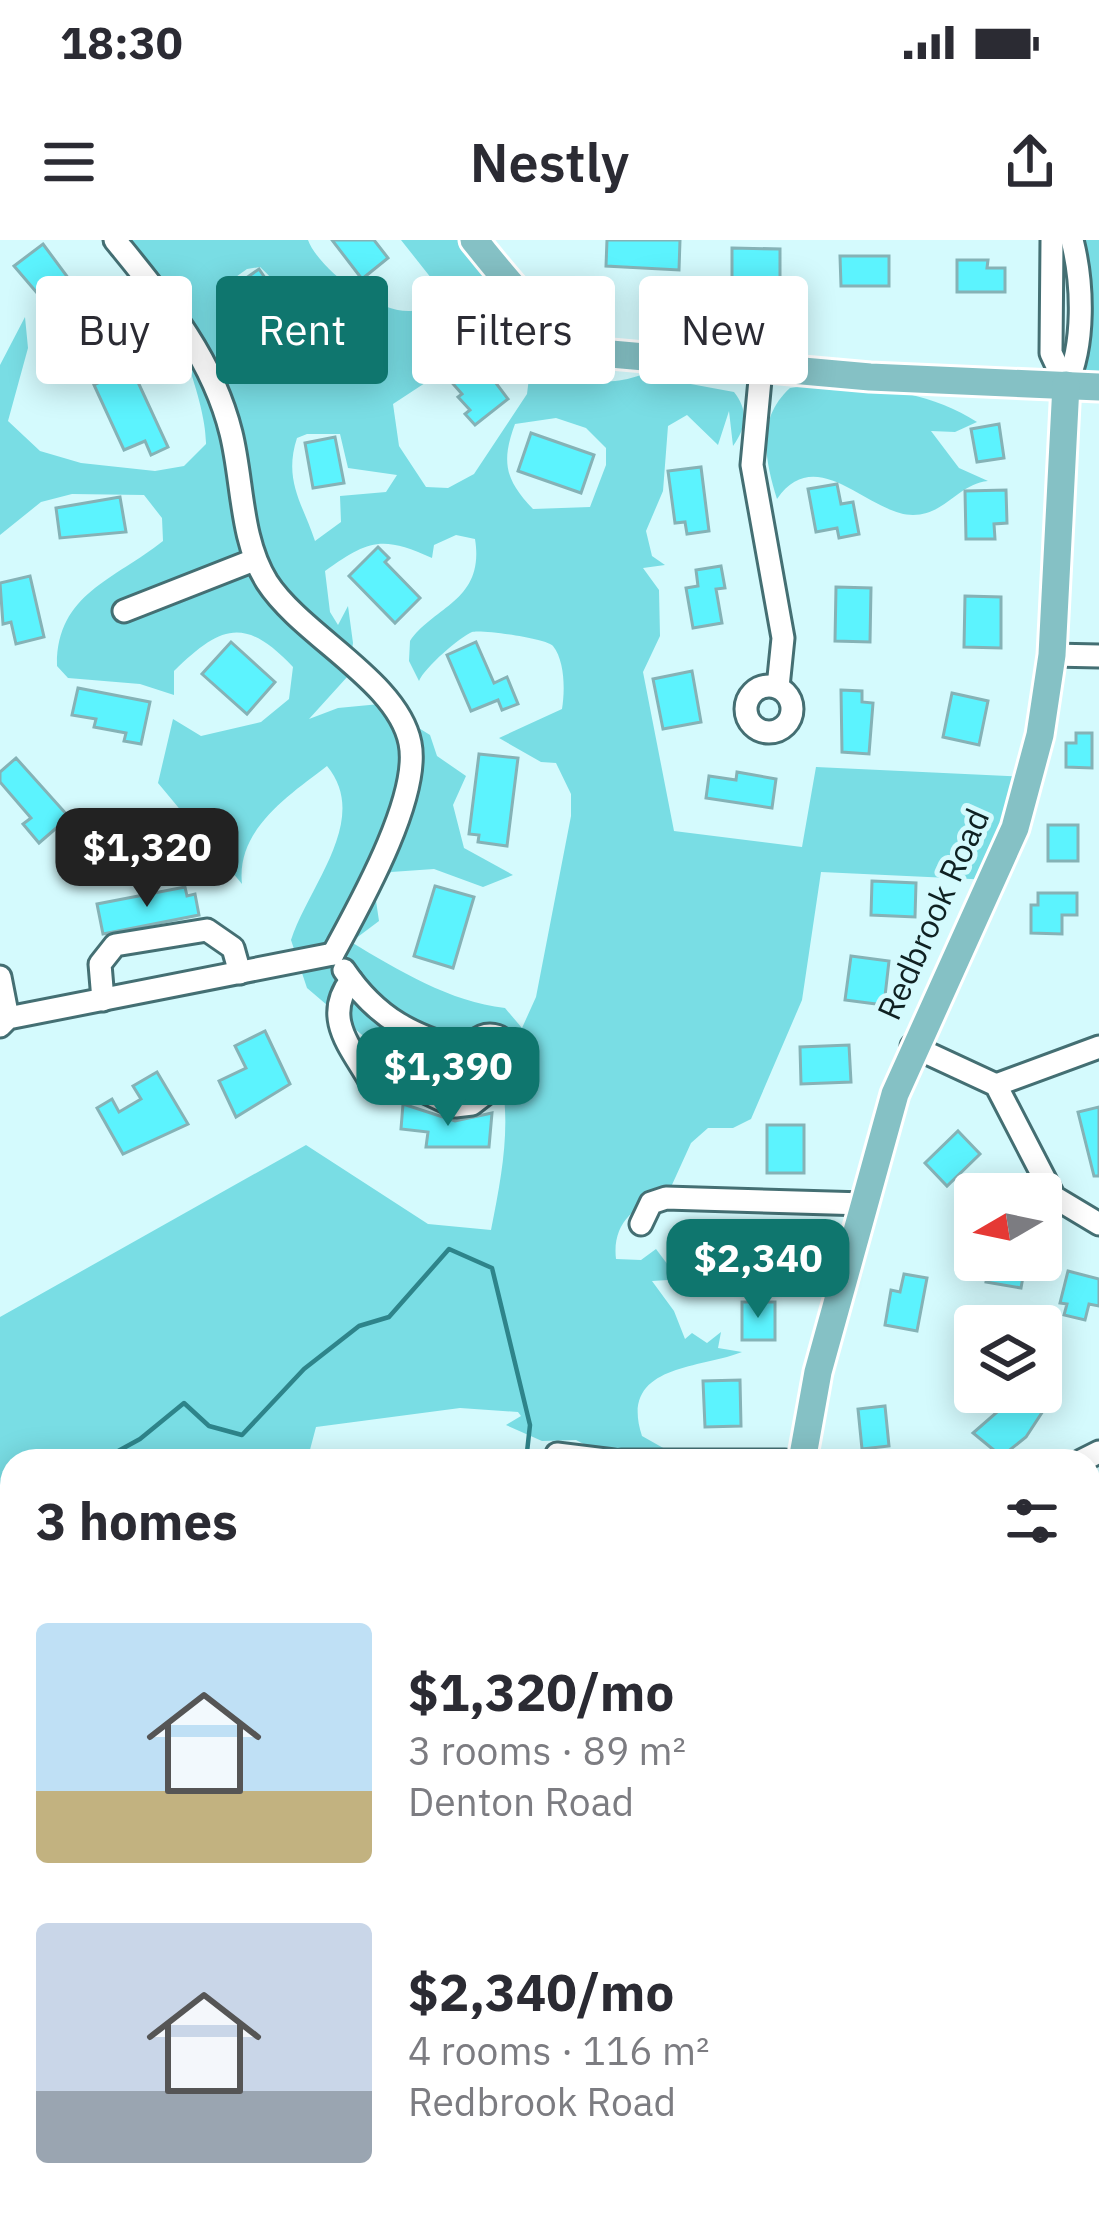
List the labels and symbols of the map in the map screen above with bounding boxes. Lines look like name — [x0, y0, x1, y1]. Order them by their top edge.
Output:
street label: Redbrook Road — [867, 801, 998, 1026]
pin: $1,320 — [49, 808, 245, 910]
pin: $1,390 — [350, 1027, 546, 1129]
north arrow — [954, 1173, 1062, 1281]
pin: $2,340 — [660, 1219, 856, 1321]

